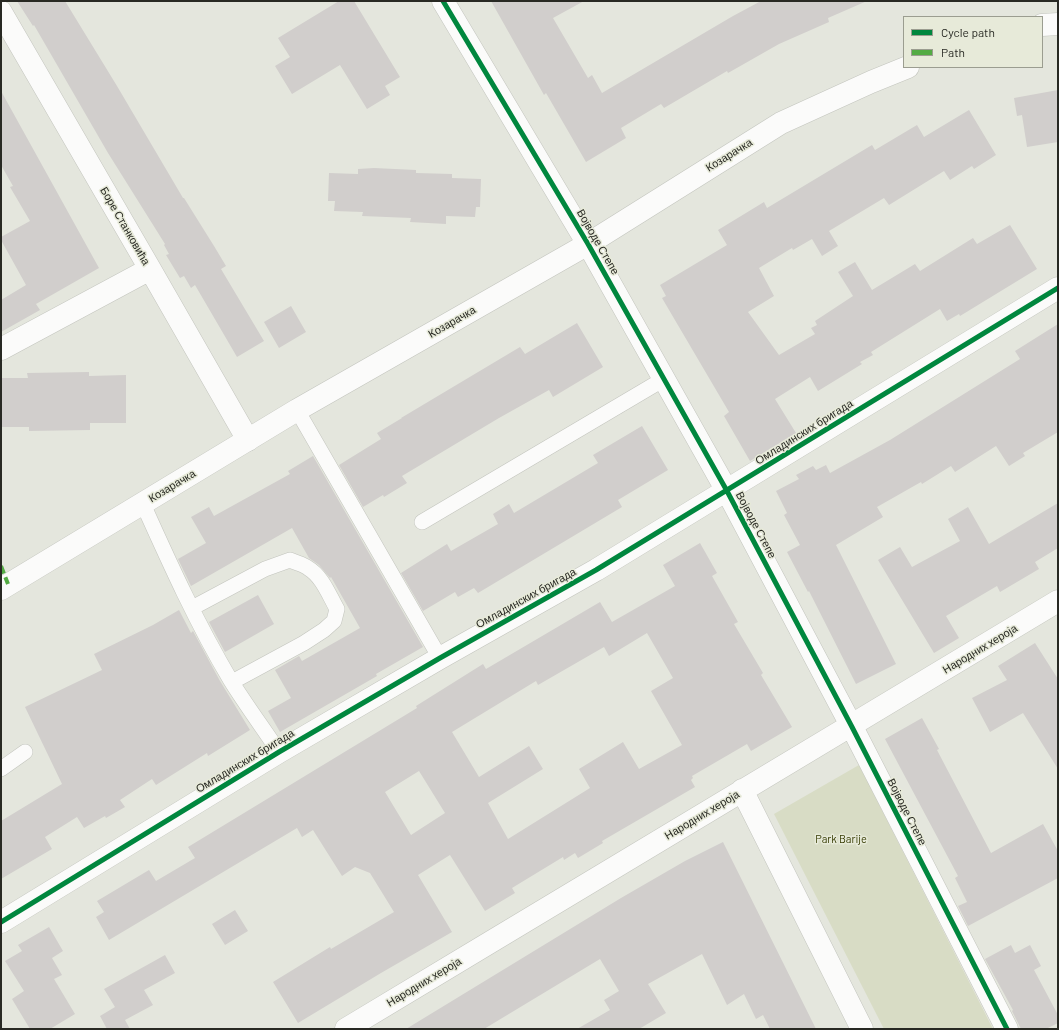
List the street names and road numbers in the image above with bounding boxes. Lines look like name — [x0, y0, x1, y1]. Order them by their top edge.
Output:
street label: Козарачка — [703, 136, 755, 174]
street label: Боре Станковића — [97, 185, 153, 267]
street label: Војводе Степе — [574, 207, 622, 277]
street label: Козарачка — [426, 303, 478, 341]
street label: Омладинских бригада — [753, 397, 855, 467]
street label: Козарачка — [146, 467, 198, 505]
street label: Војводе Степе — [733, 490, 779, 560]
street label: Омладинских бригада — [474, 565, 578, 631]
street label: Народних хероја — [940, 622, 1020, 676]
street label: Омладинских бригада — [193, 726, 297, 796]
street label: Војводе Степе — [884, 776, 930, 848]
street label: Народних хероја — [662, 788, 742, 842]
street label: Народних хероја — [384, 955, 464, 1009]

